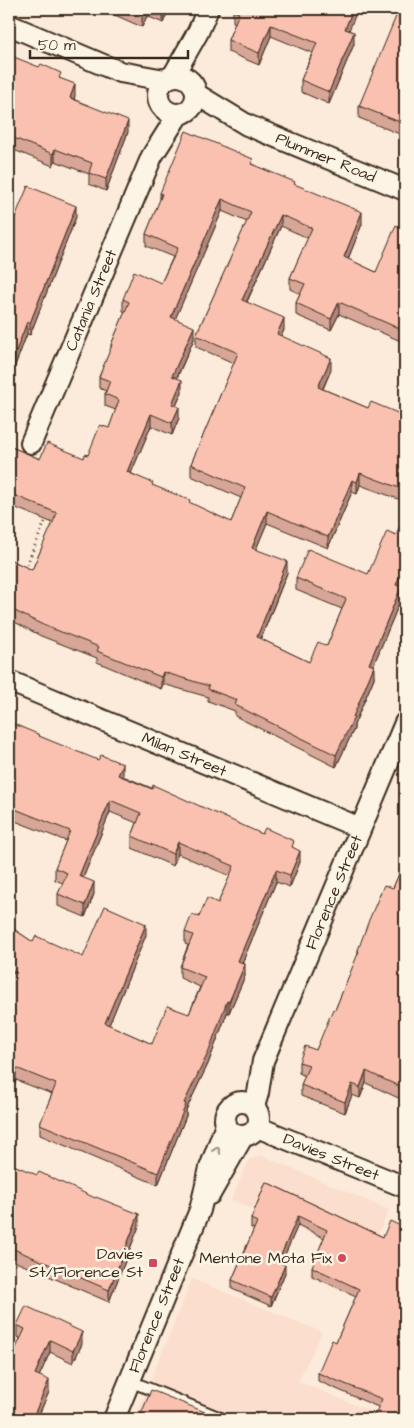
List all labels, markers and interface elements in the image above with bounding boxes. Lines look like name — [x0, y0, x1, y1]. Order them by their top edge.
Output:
scale bar — [30, 28, 188, 60]
text: 50 m — [38, 35, 76, 56]
street label: Plummer Road — [273, 127, 379, 188]
street label: Catania Street — [60, 245, 123, 354]
street label: Milan Street — [138, 727, 231, 782]
street label: Florence Street — [300, 831, 368, 953]
street label: Davies Street — [280, 1128, 383, 1187]
one-way arrow — [211, 1147, 221, 1155]
place label: Davies St/Florence St — [29, 1243, 144, 1283]
place label: Mentone Mota Fix — [199, 1247, 332, 1269]
marker: Mentone Mota Fix — [336, 1252, 348, 1264]
street label: Florence Street — [123, 1254, 190, 1376]
marker: Davies St/Florence St — [147, 1257, 159, 1269]

